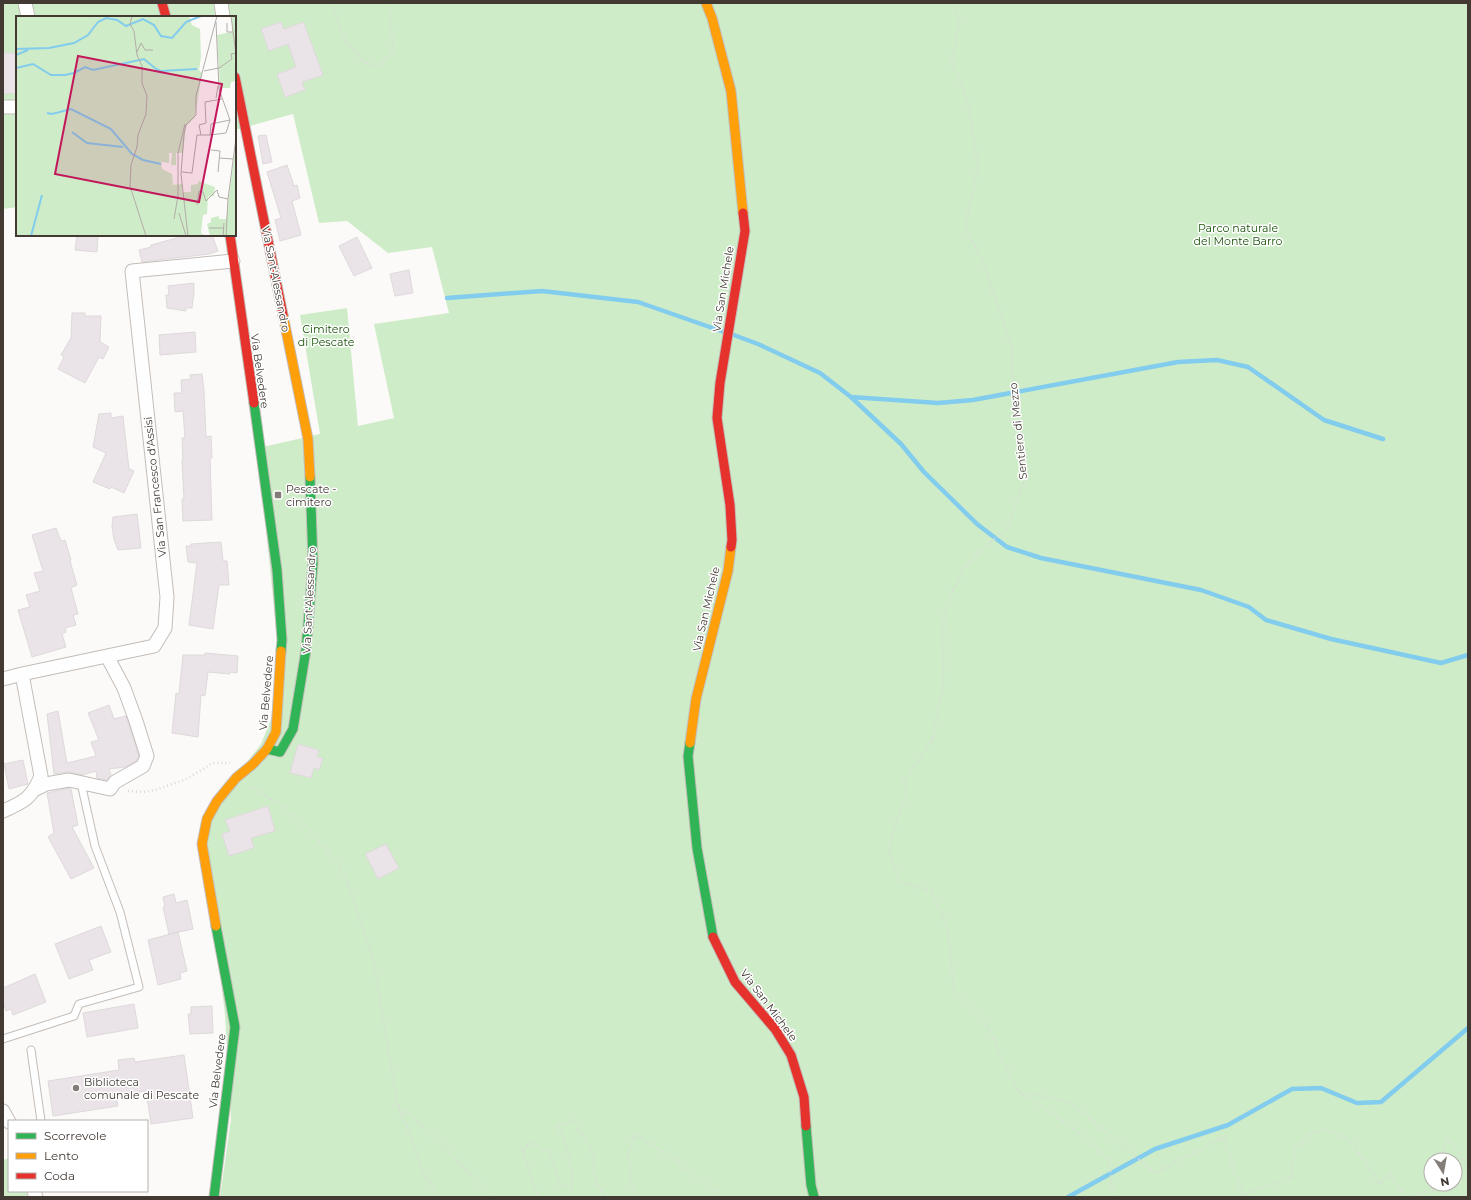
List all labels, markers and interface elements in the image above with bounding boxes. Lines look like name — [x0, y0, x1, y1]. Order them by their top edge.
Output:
inset map — [16, 16, 236, 236]
park label: Parco naturale del Monte Barro — [1194, 221, 1283, 248]
street label: Via Sant'Alessandro — [259, 225, 293, 333]
street label: Via San Michele — [709, 245, 737, 333]
park label: Cimitero di Pescate — [298, 322, 355, 349]
street label: Via Belvedere — [248, 333, 272, 410]
street label: Sentiero di Mezzo — [1006, 382, 1030, 480]
street label: Via San Francesco d'Assisi — [141, 416, 169, 558]
place label: Pescate - cimitero — [286, 482, 336, 509]
marker: Pescate - cimitero — [273, 490, 283, 500]
street label: Via Sant'Alessandro — [299, 546, 319, 654]
street label: Via San Michele — [689, 565, 723, 653]
street label: Via Belvedere — [256, 655, 276, 731]
street label: Via San Michele — [737, 966, 801, 1044]
street label: Via Belvedere — [205, 1032, 229, 1109]
place label: Biblioteca comunale di Pescate — [84, 1075, 199, 1102]
marker: Biblioteca comunale di Pescate — [71, 1083, 81, 1093]
legend — [8, 1120, 148, 1192]
text: Scorrevole — [44, 1128, 106, 1143]
text: Lento — [44, 1148, 79, 1163]
north arrow — [1423, 1152, 1463, 1192]
text: Coda — [44, 1168, 75, 1183]
text: N — [1439, 1174, 1451, 1190]

